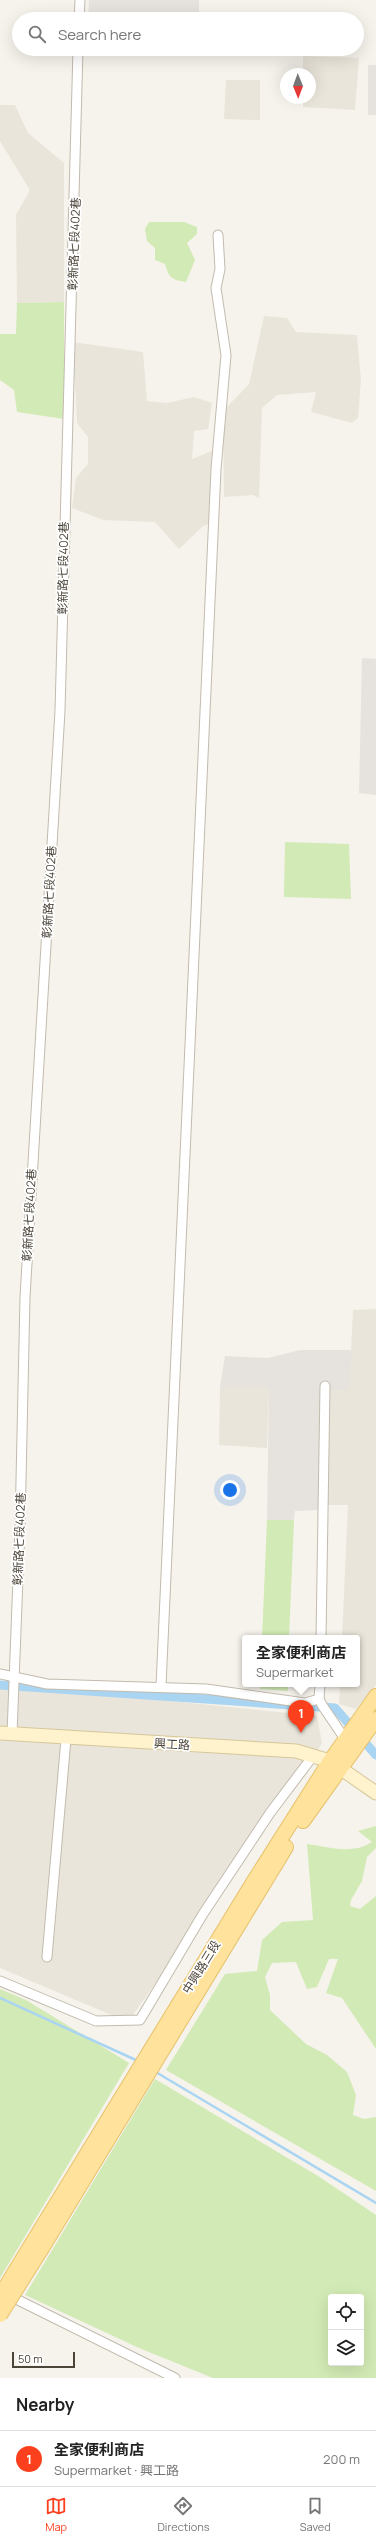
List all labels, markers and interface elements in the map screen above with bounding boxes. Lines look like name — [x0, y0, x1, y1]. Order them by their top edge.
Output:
search box — [12, 12, 364, 56]
icon: search — [26, 23, 48, 45]
text: Search here — [58, 24, 141, 45]
north arrow — [280, 68, 316, 104]
street label: 彰新路七段402巷 — [64, 197, 84, 291]
street label: 彰新路七段402巷 — [54, 521, 72, 615]
street label: 彰新路七段402巷 — [38, 845, 60, 939]
street label: 彰新路七段402巷 — [18, 1168, 40, 1262]
your location — [220, 1480, 240, 1500]
street label: 彰新路七段402巷 — [9, 1492, 29, 1586]
popup — [242, 1635, 360, 1687]
text: 全家便利商店 — [256, 1642, 346, 1663]
text: Supermarket — [256, 1663, 334, 1681]
pin: 1 — [288, 1700, 314, 1733]
street label: 興工路 — [154, 1735, 190, 1753]
street label: 中興路三段 — [178, 1937, 224, 1997]
map controls — [328, 2294, 364, 2366]
button: locate — [328, 2294, 364, 2330]
button: layers — [328, 2330, 364, 2366]
scale bar — [12, 2350, 75, 2369]
text: 50 m — [18, 2351, 43, 2366]
text: Nearby — [16, 2393, 74, 2416]
text: 全家便利商店 — [54, 2439, 144, 2460]
text: 1 — [26, 2450, 32, 2468]
text: 200 m — [323, 2450, 360, 2468]
text: Supermarket · 興工路 — [54, 2461, 179, 2479]
tab: Map — [45, 2495, 67, 2534]
tab: Directions — [157, 2495, 210, 2534]
tab: Saved — [300, 2495, 331, 2534]

